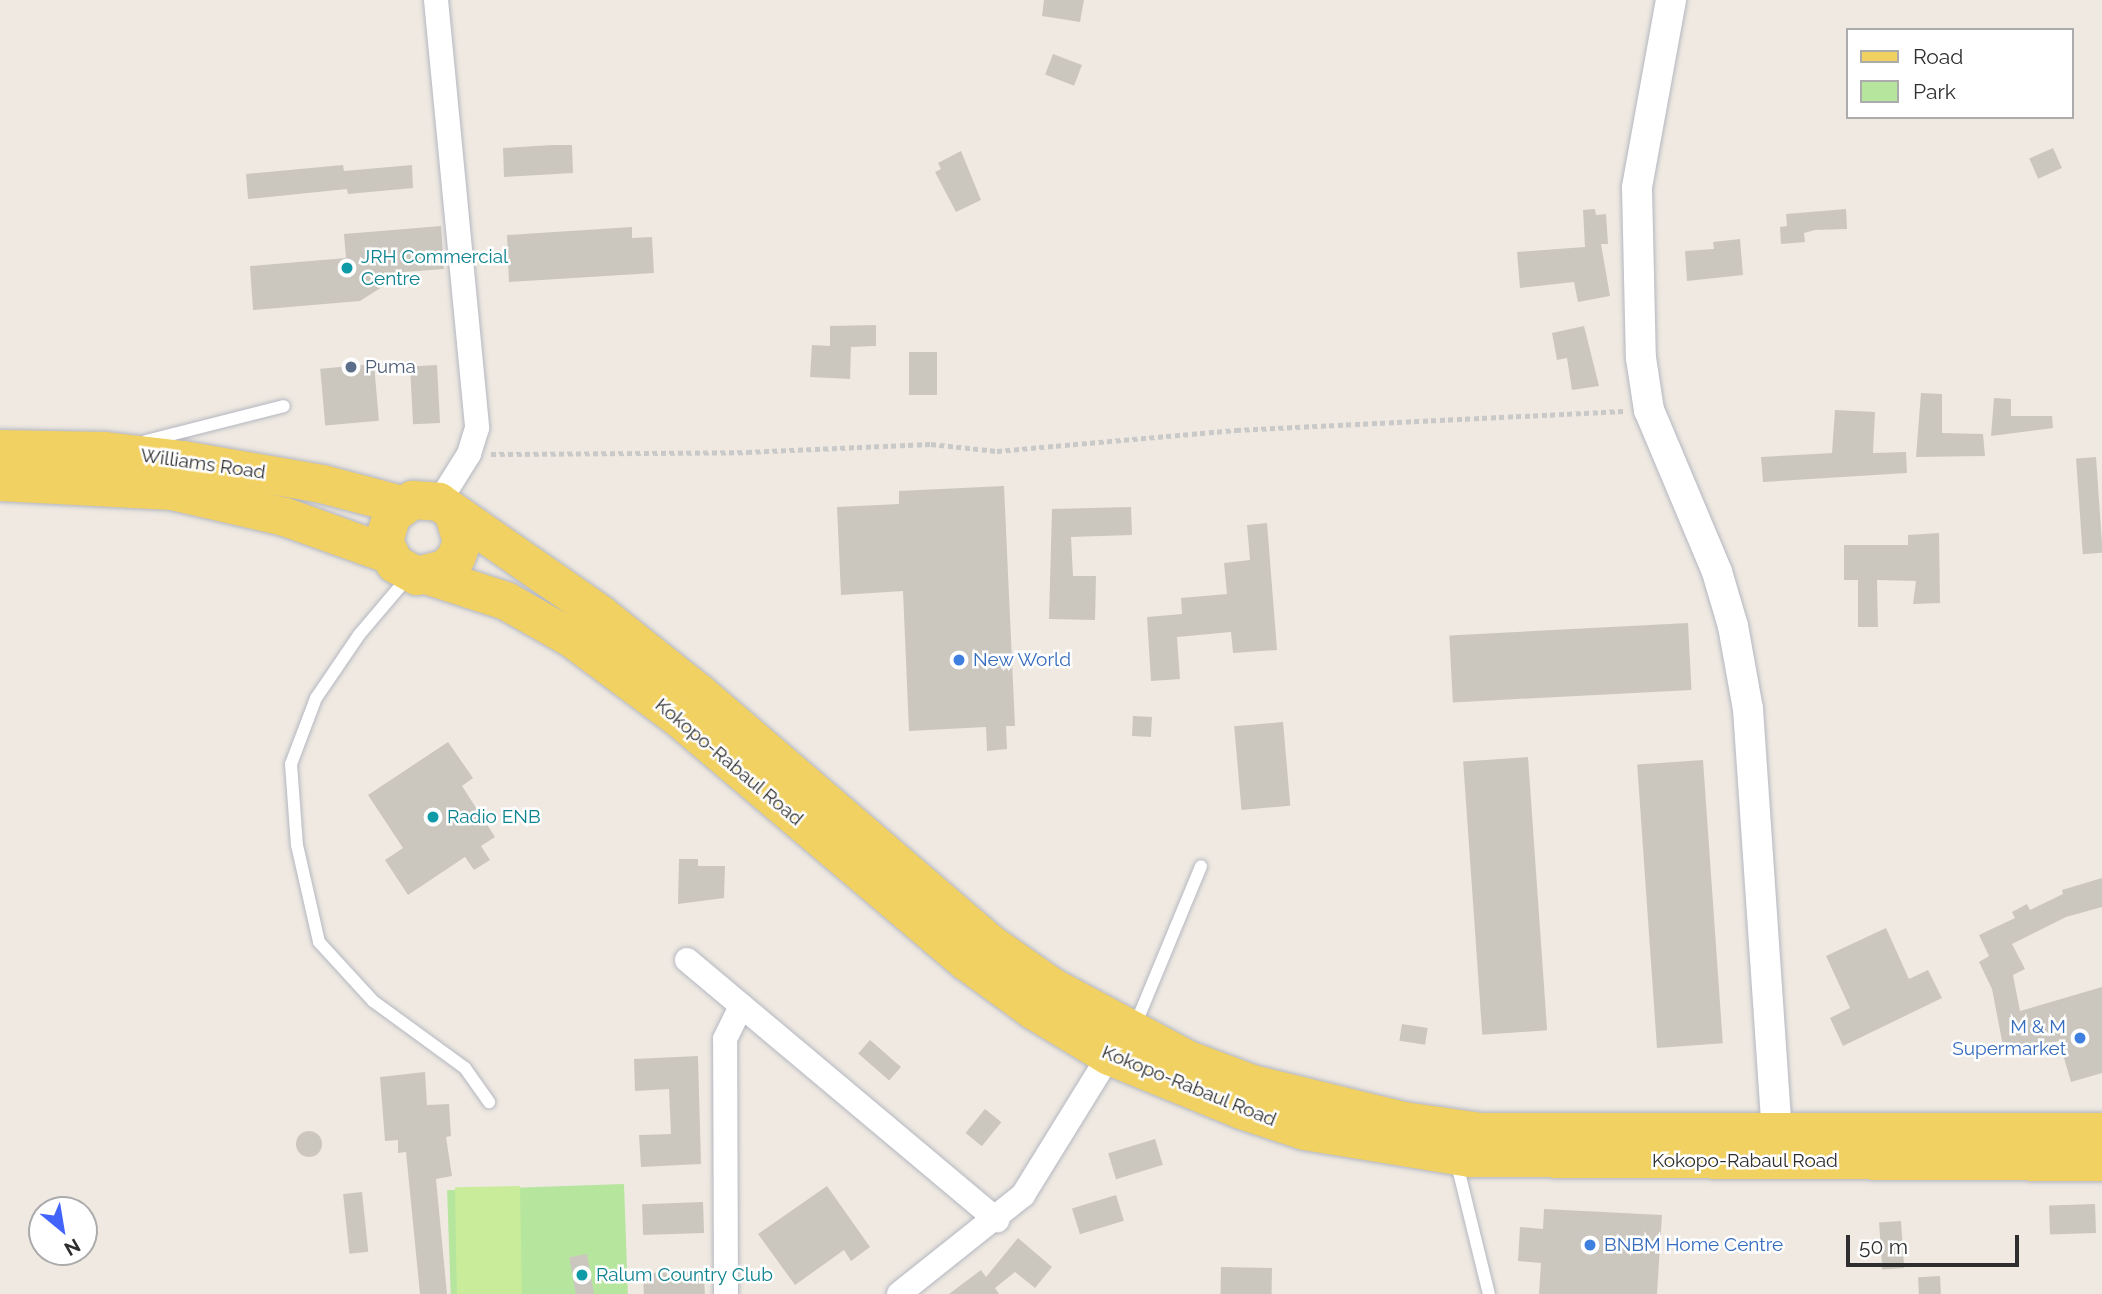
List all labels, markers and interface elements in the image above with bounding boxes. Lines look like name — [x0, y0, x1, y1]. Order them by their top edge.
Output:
legend — [1846, 28, 2074, 119]
text: Road — [1913, 44, 1963, 69]
text: Park — [1913, 79, 1956, 104]
place label: JRH Commercial Centre — [361, 246, 508, 290]
marker: JRH Commercial Centre — [339, 260, 355, 276]
place label: Puma — [365, 356, 416, 378]
marker: Puma — [343, 359, 359, 375]
street label: Williams Road — [139, 444, 267, 484]
place label: New World — [973, 649, 1072, 671]
marker: New World — [951, 652, 967, 668]
street label: Kokopo-Rabaul Road — [650, 693, 808, 831]
place label: Radio ENB — [447, 806, 541, 828]
marker: Radio ENB — [425, 809, 441, 825]
place label: M & M Supermarket — [1952, 1016, 2066, 1060]
marker: M & M Supermarket — [2072, 1030, 2088, 1046]
street label: Kokopo-Rabaul Road — [1098, 1041, 1280, 1131]
street label: Kokopo-Rabaul Road — [1652, 1150, 1838, 1172]
north arrow — [28, 1196, 98, 1266]
scale bar — [1850, 1220, 2023, 1264]
text: N — [61, 1234, 84, 1261]
place label: BNBM Home Centre — [1604, 1234, 1783, 1256]
text: 50 m — [1859, 1234, 1908, 1259]
marker: BNBM Home Centre — [1582, 1237, 1598, 1253]
place label: Ralum Country Club — [596, 1264, 773, 1286]
marker: Ralum Country Club — [574, 1267, 590, 1283]

